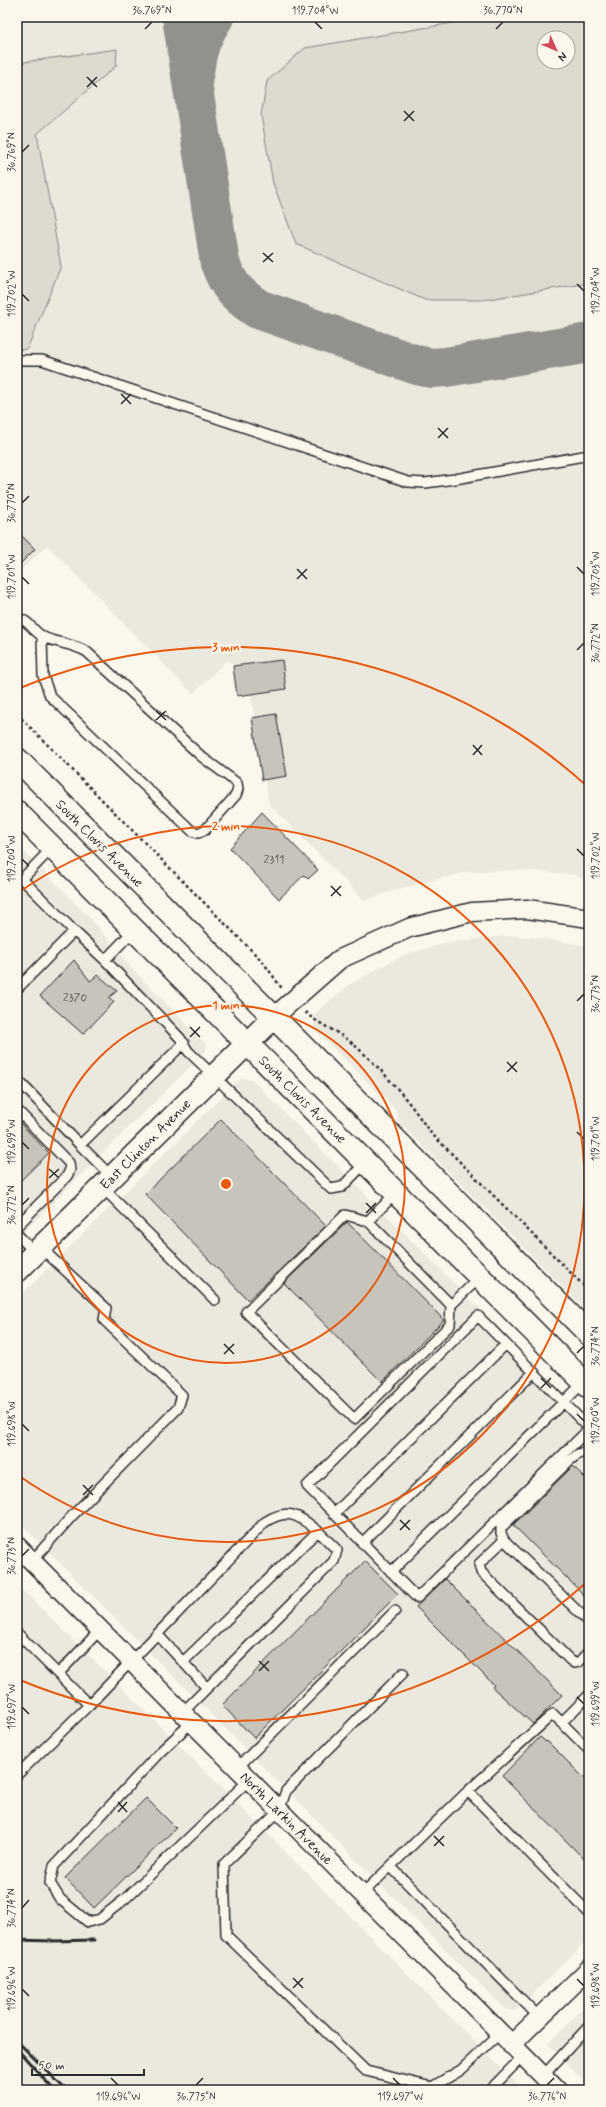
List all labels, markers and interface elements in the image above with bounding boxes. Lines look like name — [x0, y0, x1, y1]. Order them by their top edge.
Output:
text: 36.769°N — [132, 4, 172, 18]
text: 119.704°W — [292, 4, 338, 18]
text: 36.770°N — [483, 4, 523, 18]
north arrow — [536, 30, 576, 70]
text: N — [555, 49, 570, 64]
text: 36.769°N — [5, 132, 19, 172]
text: 119.704°W — [589, 268, 603, 314]
text: 119.702°W — [5, 271, 19, 317]
text: 36.770°N — [5, 483, 19, 523]
text: 119.703°W — [589, 552, 603, 596]
text: 119.701°W — [5, 555, 19, 599]
text: 36.772°N — [589, 623, 603, 663]
text: 3 min — [212, 640, 240, 656]
street label: South Clovis Avenue — [51, 796, 147, 892]
text: 2 min — [212, 819, 240, 835]
text: 119.702°W — [589, 833, 603, 879]
text: 119.700°W — [5, 836, 19, 882]
house number: 2311 — [264, 852, 285, 868]
text: 36.773°N — [589, 975, 603, 1013]
house number: 2370 — [63, 990, 87, 1006]
text: 1 min — [212, 998, 240, 1014]
street label: South Clovis Avenue — [254, 1052, 350, 1148]
street label: East Clinton Avenue — [96, 1095, 195, 1194]
text: 119.701°W — [589, 1117, 603, 1161]
text: 119.699°W — [5, 1119, 19, 1165]
centre of rings — [219, 1177, 233, 1191]
text: 36.772°N — [5, 1185, 19, 1225]
text: 36.774°N — [589, 1326, 603, 1366]
text: 119.700°W — [589, 1398, 603, 1444]
text: 119.698°W — [5, 1401, 19, 1447]
text: 36.773°N — [5, 1537, 19, 1575]
text: 119.699°W — [589, 1681, 603, 1727]
text: 119.697°W — [5, 1684, 19, 1730]
street label: North Larkin Avenue — [236, 1768, 337, 1869]
text: 36.774°N — [5, 1888, 19, 1928]
text: 119.698°W — [589, 1963, 603, 2009]
text: 119.696°W — [5, 1967, 19, 2011]
scale bar — [32, 2051, 144, 2077]
text: 50 m — [38, 2058, 65, 2074]
text: 119.696°W — [96, 2090, 140, 2104]
text: 36.775°N — [176, 2090, 216, 2104]
text: 119.697°W — [377, 2090, 423, 2104]
text: 36.776°N — [528, 2090, 566, 2104]

